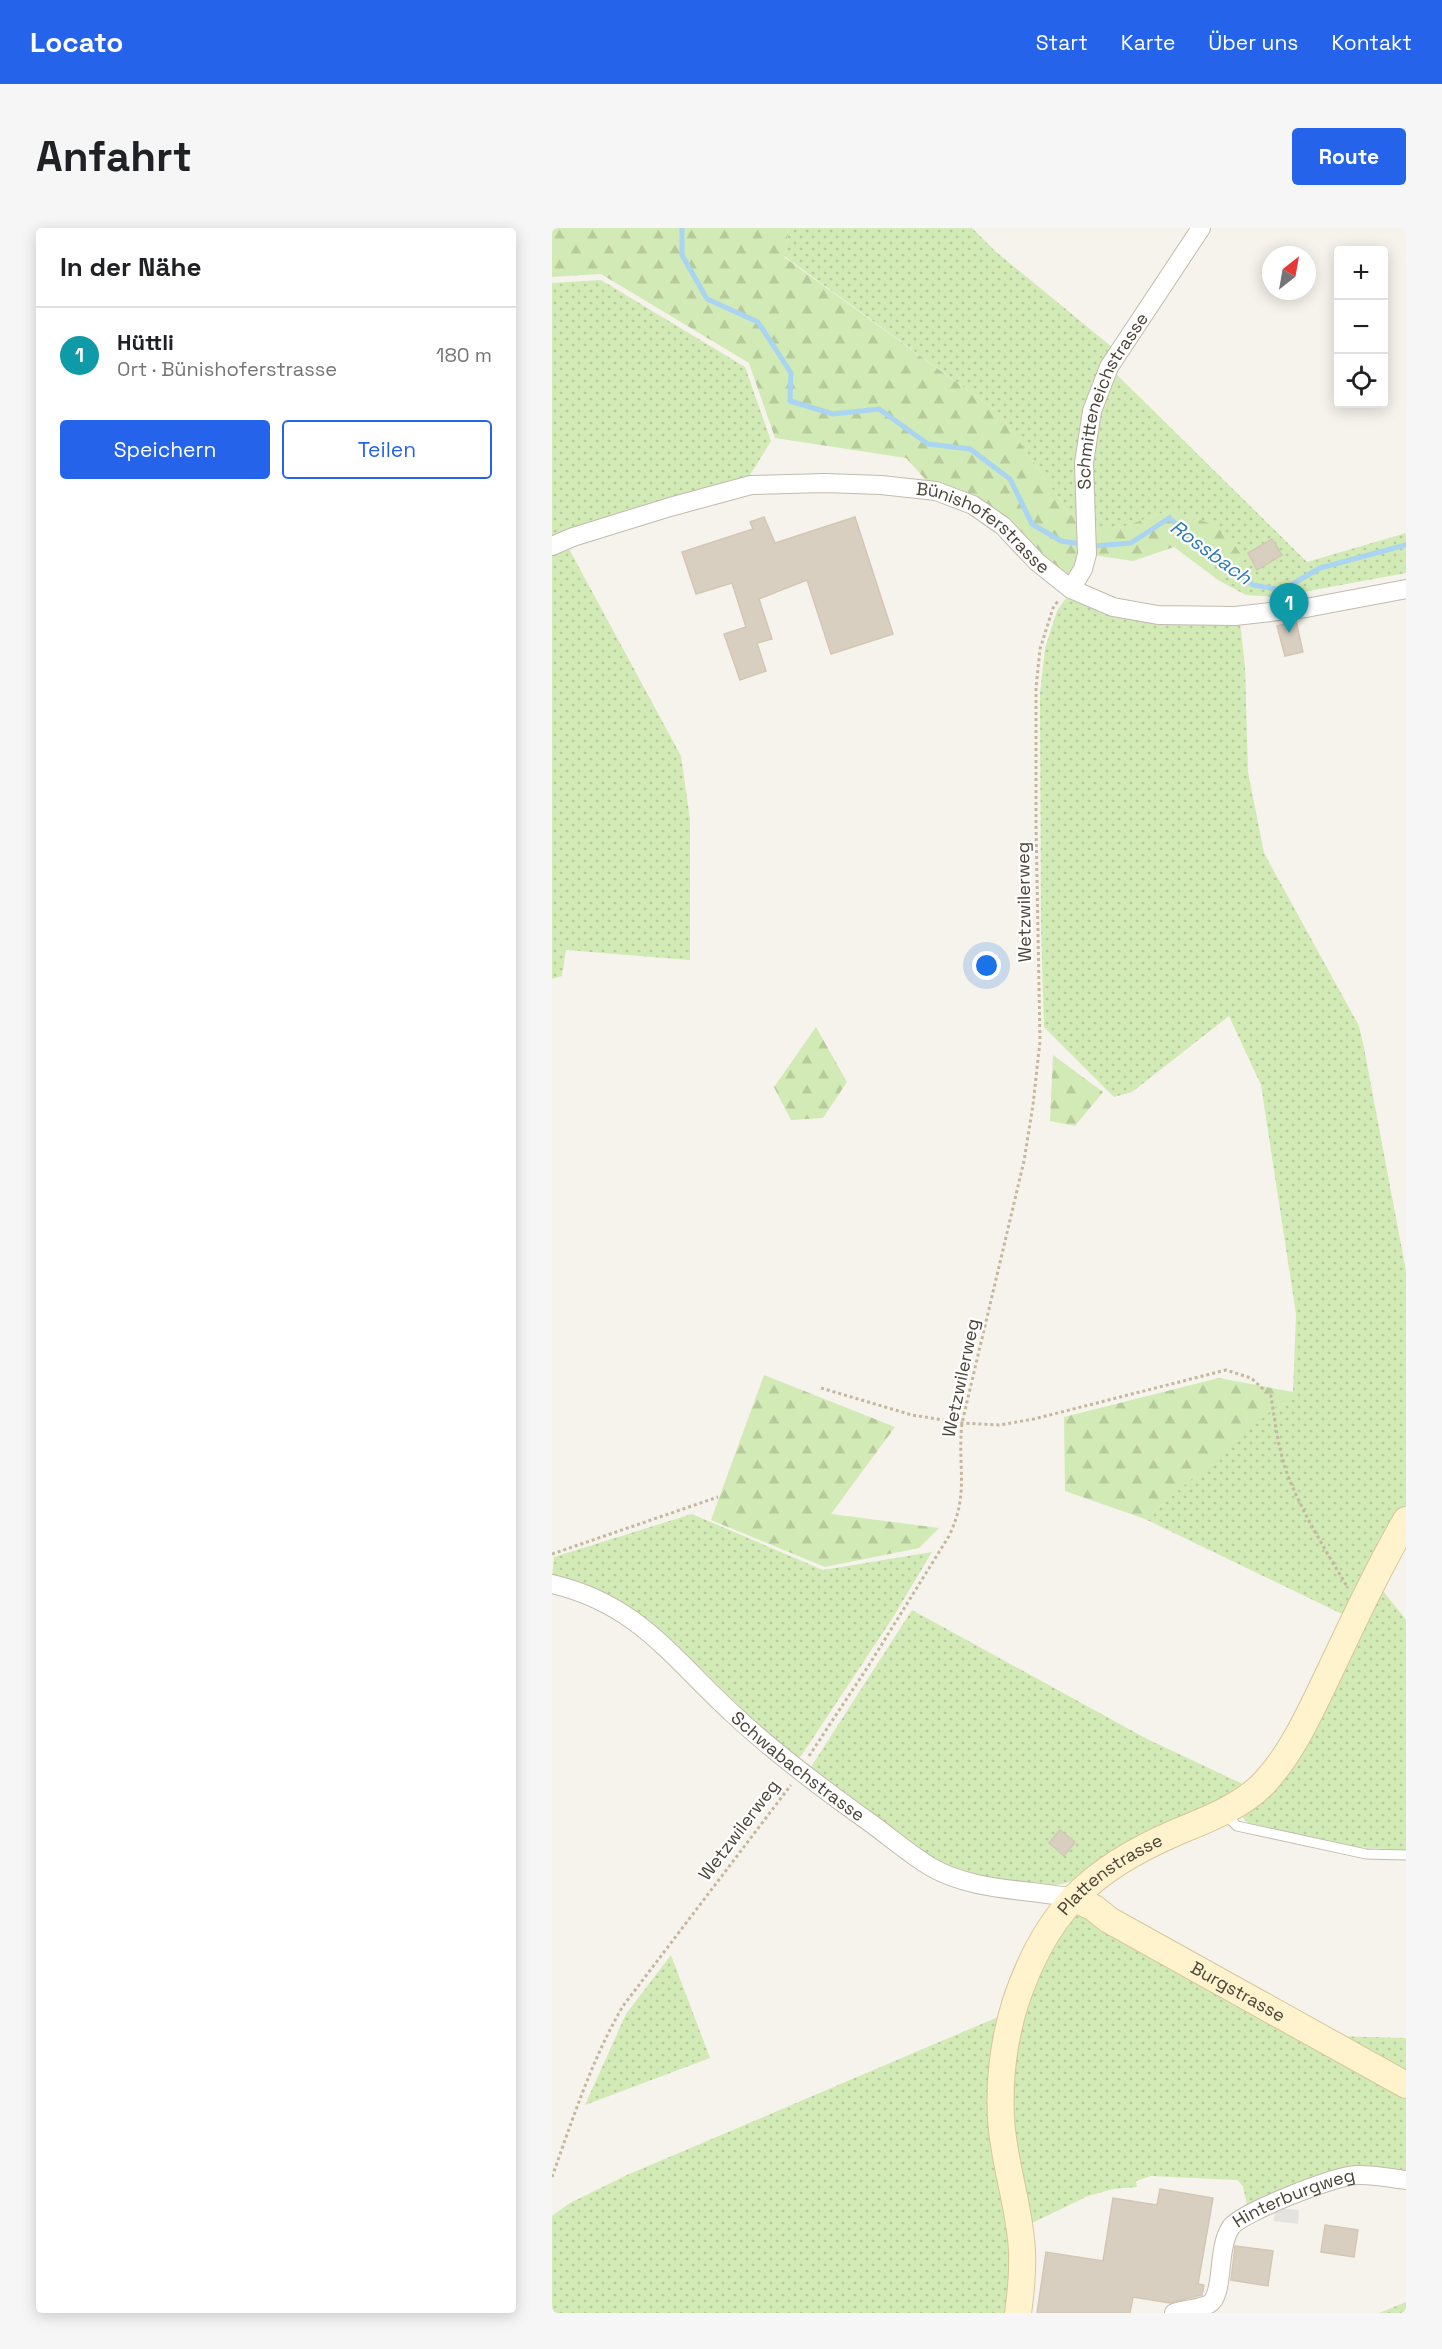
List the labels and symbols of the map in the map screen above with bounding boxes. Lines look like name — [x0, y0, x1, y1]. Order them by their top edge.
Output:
north arrow — [1262, 246, 1316, 300]
street label: Schmitteneichstrasse — [1071, 308, 1153, 490]
street label: Bünishoferstrasse — [915, 477, 1055, 579]
water label: Rossbach — [1165, 514, 1257, 591]
pin: 1 — [1270, 584, 1308, 633]
street label: Wetzwilerweg — [1011, 842, 1036, 963]
your location — [972, 951, 1001, 980]
street label: Wetzwilerweg — [937, 1317, 984, 1439]
street label: Schwabachstrasse — [726, 1706, 870, 1826]
street label: Wetzwilerweg — [693, 1775, 784, 1885]
street label: Plattenstrasse — [1052, 1828, 1166, 1920]
street label: Burgstrasse — [1187, 1956, 1290, 2027]
street label: Hinterburgweg — [1228, 2163, 1357, 2232]

